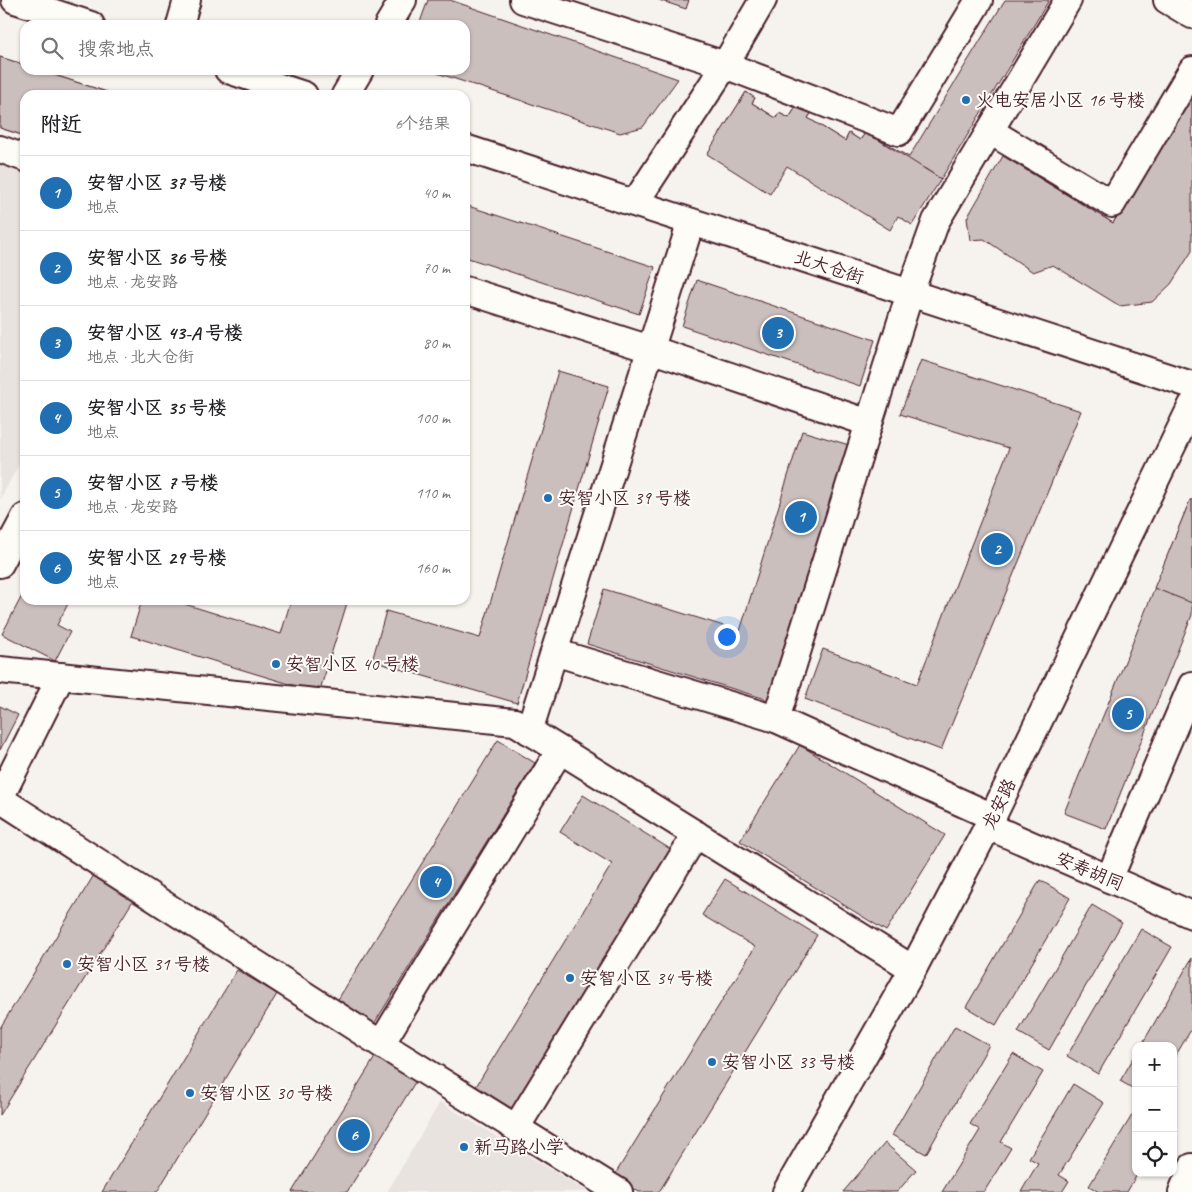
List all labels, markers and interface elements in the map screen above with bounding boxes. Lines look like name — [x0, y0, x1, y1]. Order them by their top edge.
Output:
search box — [20, 20, 470, 75]
icon: search — [38, 34, 66, 62]
text: 搜索地点 — [78, 37, 154, 61]
place label: 火电安居小区 16 号楼 — [976, 89, 1145, 111]
marker: 火电安居小区 16 号楼 — [960, 94, 972, 106]
text: 附近 — [40, 111, 82, 137]
text: 6个结果 — [395, 114, 450, 134]
text: 安智小区 37 号楼 — [87, 171, 227, 195]
text: 1 — [52, 183, 60, 203]
text: 40 m — [423, 183, 450, 203]
text: 地点 — [87, 197, 119, 217]
street label: 北大仓街 — [791, 245, 867, 289]
text: 安智小区 36 号楼 — [87, 246, 228, 270]
text: 2 — [52, 258, 60, 278]
text: 70 m — [423, 258, 450, 278]
text: 地点 · 龙安路 — [87, 272, 178, 292]
pin: 3 — [762, 314, 794, 352]
text: 安智小区 43-A 号楼 — [87, 321, 243, 345]
text: 3 — [52, 333, 60, 353]
text: 80 m — [423, 333, 450, 353]
text: 地点 · 北大仓街 — [87, 347, 194, 367]
text: 安智小区 35 号楼 — [87, 396, 227, 420]
text: 4 — [52, 408, 60, 428]
text: 100 m — [416, 408, 450, 428]
text: 地点 — [87, 422, 119, 442]
text: 安智小区 7 号楼 — [87, 471, 219, 495]
text: 5 — [53, 483, 59, 503]
text: 110 m — [416, 483, 450, 503]
place label: 安智小区 39 号楼 — [558, 487, 691, 509]
marker: 安智小区 39 号楼 — [542, 492, 554, 504]
text: 地点 · 龙安路 — [87, 497, 178, 517]
pin: 1 — [785, 498, 817, 536]
pin: 2 — [981, 530, 1013, 568]
text: 安智小区 29 号楼 — [87, 546, 227, 570]
text: 6 — [52, 558, 60, 578]
text: 160 m — [416, 558, 450, 578]
text: 地点 — [87, 572, 119, 592]
your location — [714, 624, 740, 650]
place label: 安智小区 40 号楼 — [286, 653, 419, 675]
marker: 安智小区 40 号楼 — [270, 658, 282, 670]
pin: 5 — [1112, 695, 1144, 733]
street label: 龙安路 — [977, 775, 1021, 833]
street label: 安寿胡同 — [1053, 847, 1127, 895]
pin: 4 — [420, 863, 452, 901]
place label: 安智小区 31 号楼 — [77, 953, 210, 975]
marker: 安智小区 31 号楼 — [61, 958, 73, 970]
place label: 安智小区 34 号楼 — [580, 967, 713, 989]
marker: 安智小区 34 号楼 — [564, 972, 576, 984]
map controls — [1132, 1042, 1177, 1177]
button: + — [1132, 1042, 1177, 1087]
place label: 安智小区 33 号楼 — [722, 1051, 855, 1073]
marker: 安智小区 33 号楼 — [706, 1056, 718, 1068]
place label: 安智小区 30 号楼 — [200, 1082, 333, 1104]
marker: 安智小区 30 号楼 — [184, 1087, 196, 1099]
button: − — [1132, 1087, 1177, 1132]
pin: 6 — [338, 1116, 370, 1154]
button: locate — [1132, 1132, 1177, 1177]
place label: 新马路小学 — [474, 1136, 564, 1158]
marker: 新马路小学 — [458, 1141, 470, 1153]

